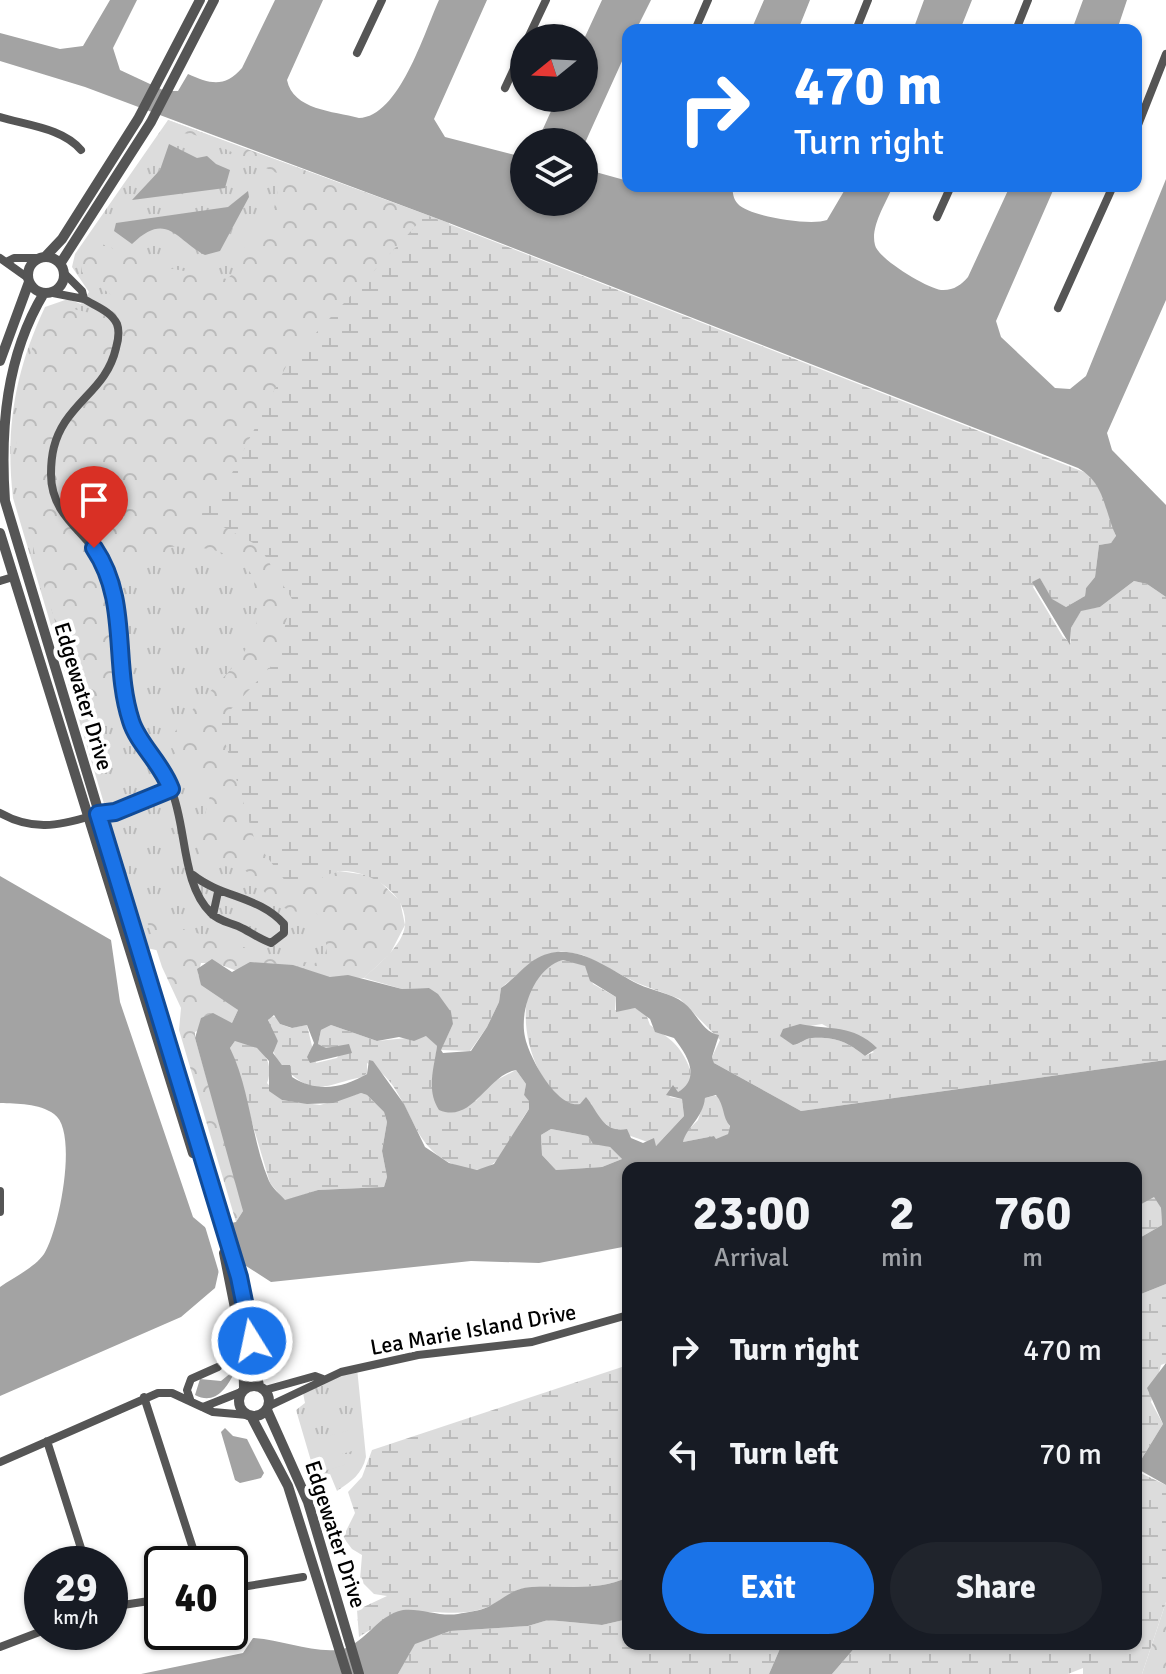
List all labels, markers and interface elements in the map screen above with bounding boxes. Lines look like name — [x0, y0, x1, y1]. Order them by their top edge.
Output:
north arrow — [510, 24, 598, 112]
map controls — [510, 24, 598, 216]
text: 470 m — [794, 51, 942, 120]
icon: right — [662, 56, 766, 160]
text: Turn right — [794, 120, 944, 165]
button: layers — [510, 128, 598, 216]
pin — [60, 466, 128, 548]
icon: arrive — [72, 478, 116, 522]
street label: Edgewater Drive — [48, 619, 119, 773]
text: 23:00 — [693, 1184, 810, 1243]
text: 2 — [889, 1184, 915, 1243]
text: 760 — [994, 1184, 1071, 1243]
text: Arrival — [714, 1242, 789, 1274]
text: min — [881, 1242, 923, 1274]
text: m — [1022, 1242, 1043, 1274]
street label: Lea Marie Island Drive — [368, 1298, 578, 1361]
position arrow — [210, 1299, 294, 1383]
icon: right — [662, 1328, 706, 1372]
text: Turn right — [730, 1332, 859, 1369]
text: 470 m — [1023, 1332, 1102, 1369]
icon: left — [662, 1432, 706, 1476]
text: Turn left — [730, 1436, 839, 1473]
text: 70 m — [1039, 1436, 1102, 1473]
street label: Edgewater Drive — [299, 1457, 372, 1611]
button: Exit — [662, 1542, 874, 1634]
button: Share — [890, 1542, 1102, 1634]
speed limit sign: 40 — [144, 1546, 248, 1650]
text: 29 — [54, 1563, 98, 1613]
text: km/h — [53, 1605, 99, 1630]

